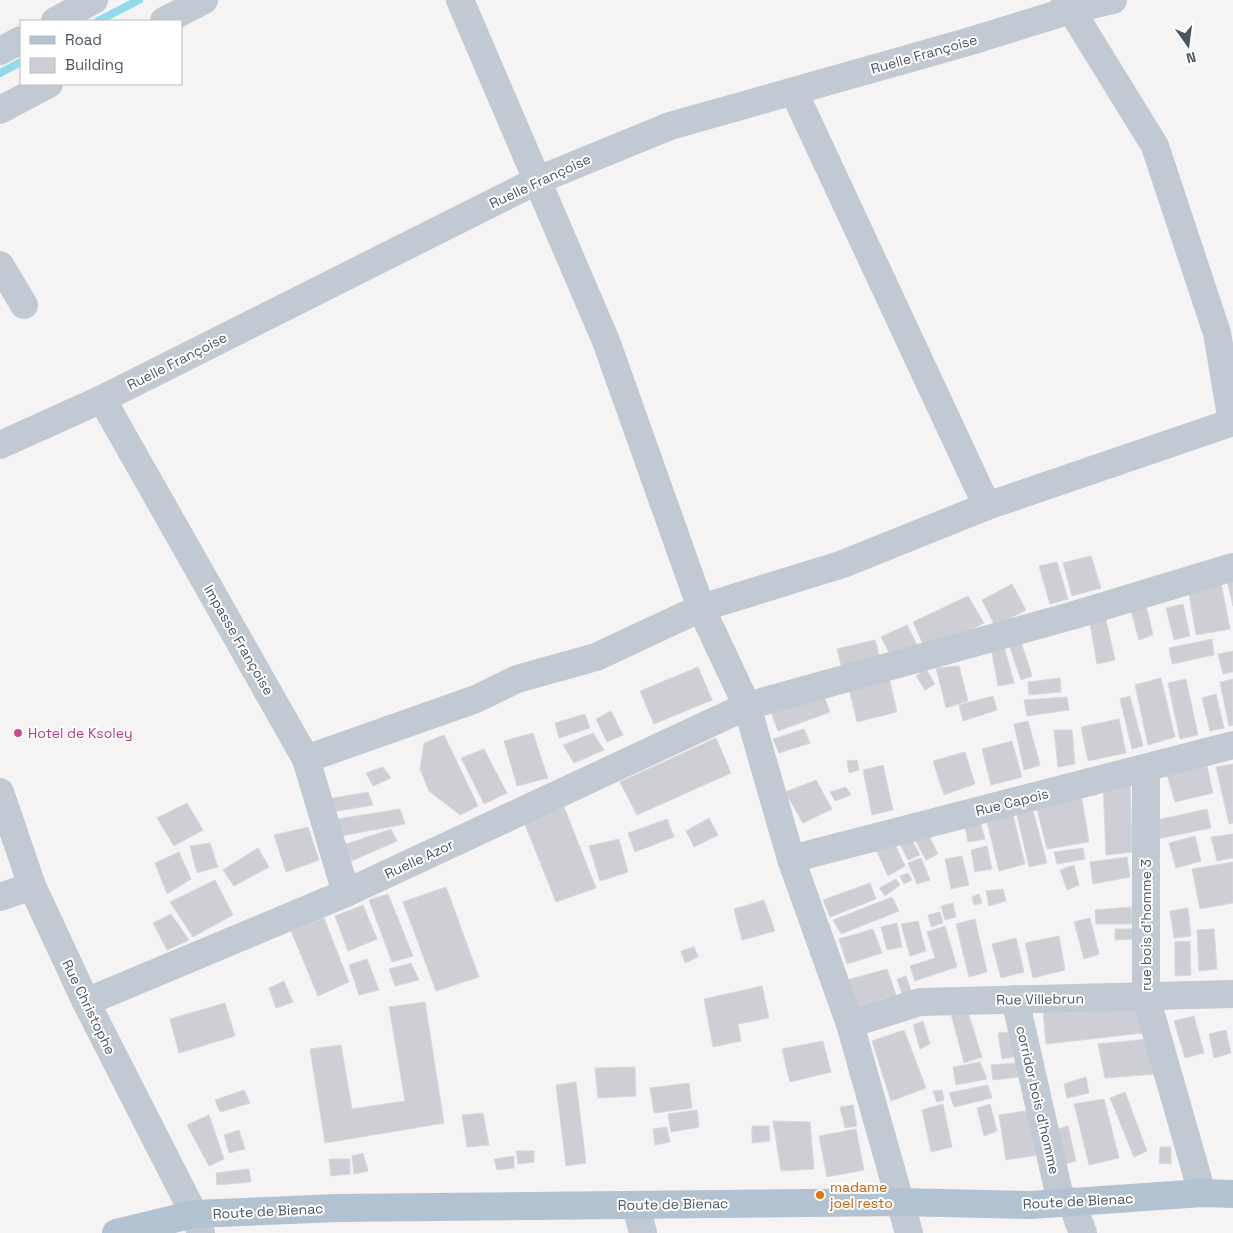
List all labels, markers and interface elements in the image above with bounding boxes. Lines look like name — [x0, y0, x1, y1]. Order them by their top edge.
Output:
legend — [20, 20, 182, 85]
north arrow — [1163, 20, 1213, 70]
text: Road — [65, 30, 102, 49]
street label: Ruelle Françoise — [869, 30, 979, 78]
text: N — [1184, 48, 1198, 67]
text: Building — [65, 55, 124, 74]
street label: Ruelle Françoise — [486, 150, 594, 212]
street label: Ruelle Françoise — [124, 328, 230, 394]
street label: Impasse Françoise — [200, 582, 278, 698]
place label: Hotel de Ksoley — [28, 724, 133, 742]
marker: Hotel de Ksoley — [12, 727, 24, 739]
street label: Rue Capois — [974, 784, 1050, 820]
street label: Ruelle Azor — [382, 835, 456, 883]
street label: rue bois d'homme 3 — [1137, 859, 1155, 991]
street label: Rue Christophe — [58, 957, 120, 1057]
street label: Rue Villebrun — [996, 989, 1084, 1009]
street label: corridor bois d'homme — [1012, 1024, 1064, 1176]
place label: madame joel resto — [829, 1178, 893, 1212]
marker: madame joel resto — [814, 1189, 826, 1201]
street label: Route de Bienac — [1022, 1189, 1134, 1213]
street label: Route de Bienac — [617, 1194, 729, 1214]
street label: Route de Bienac — [212, 1199, 324, 1223]

